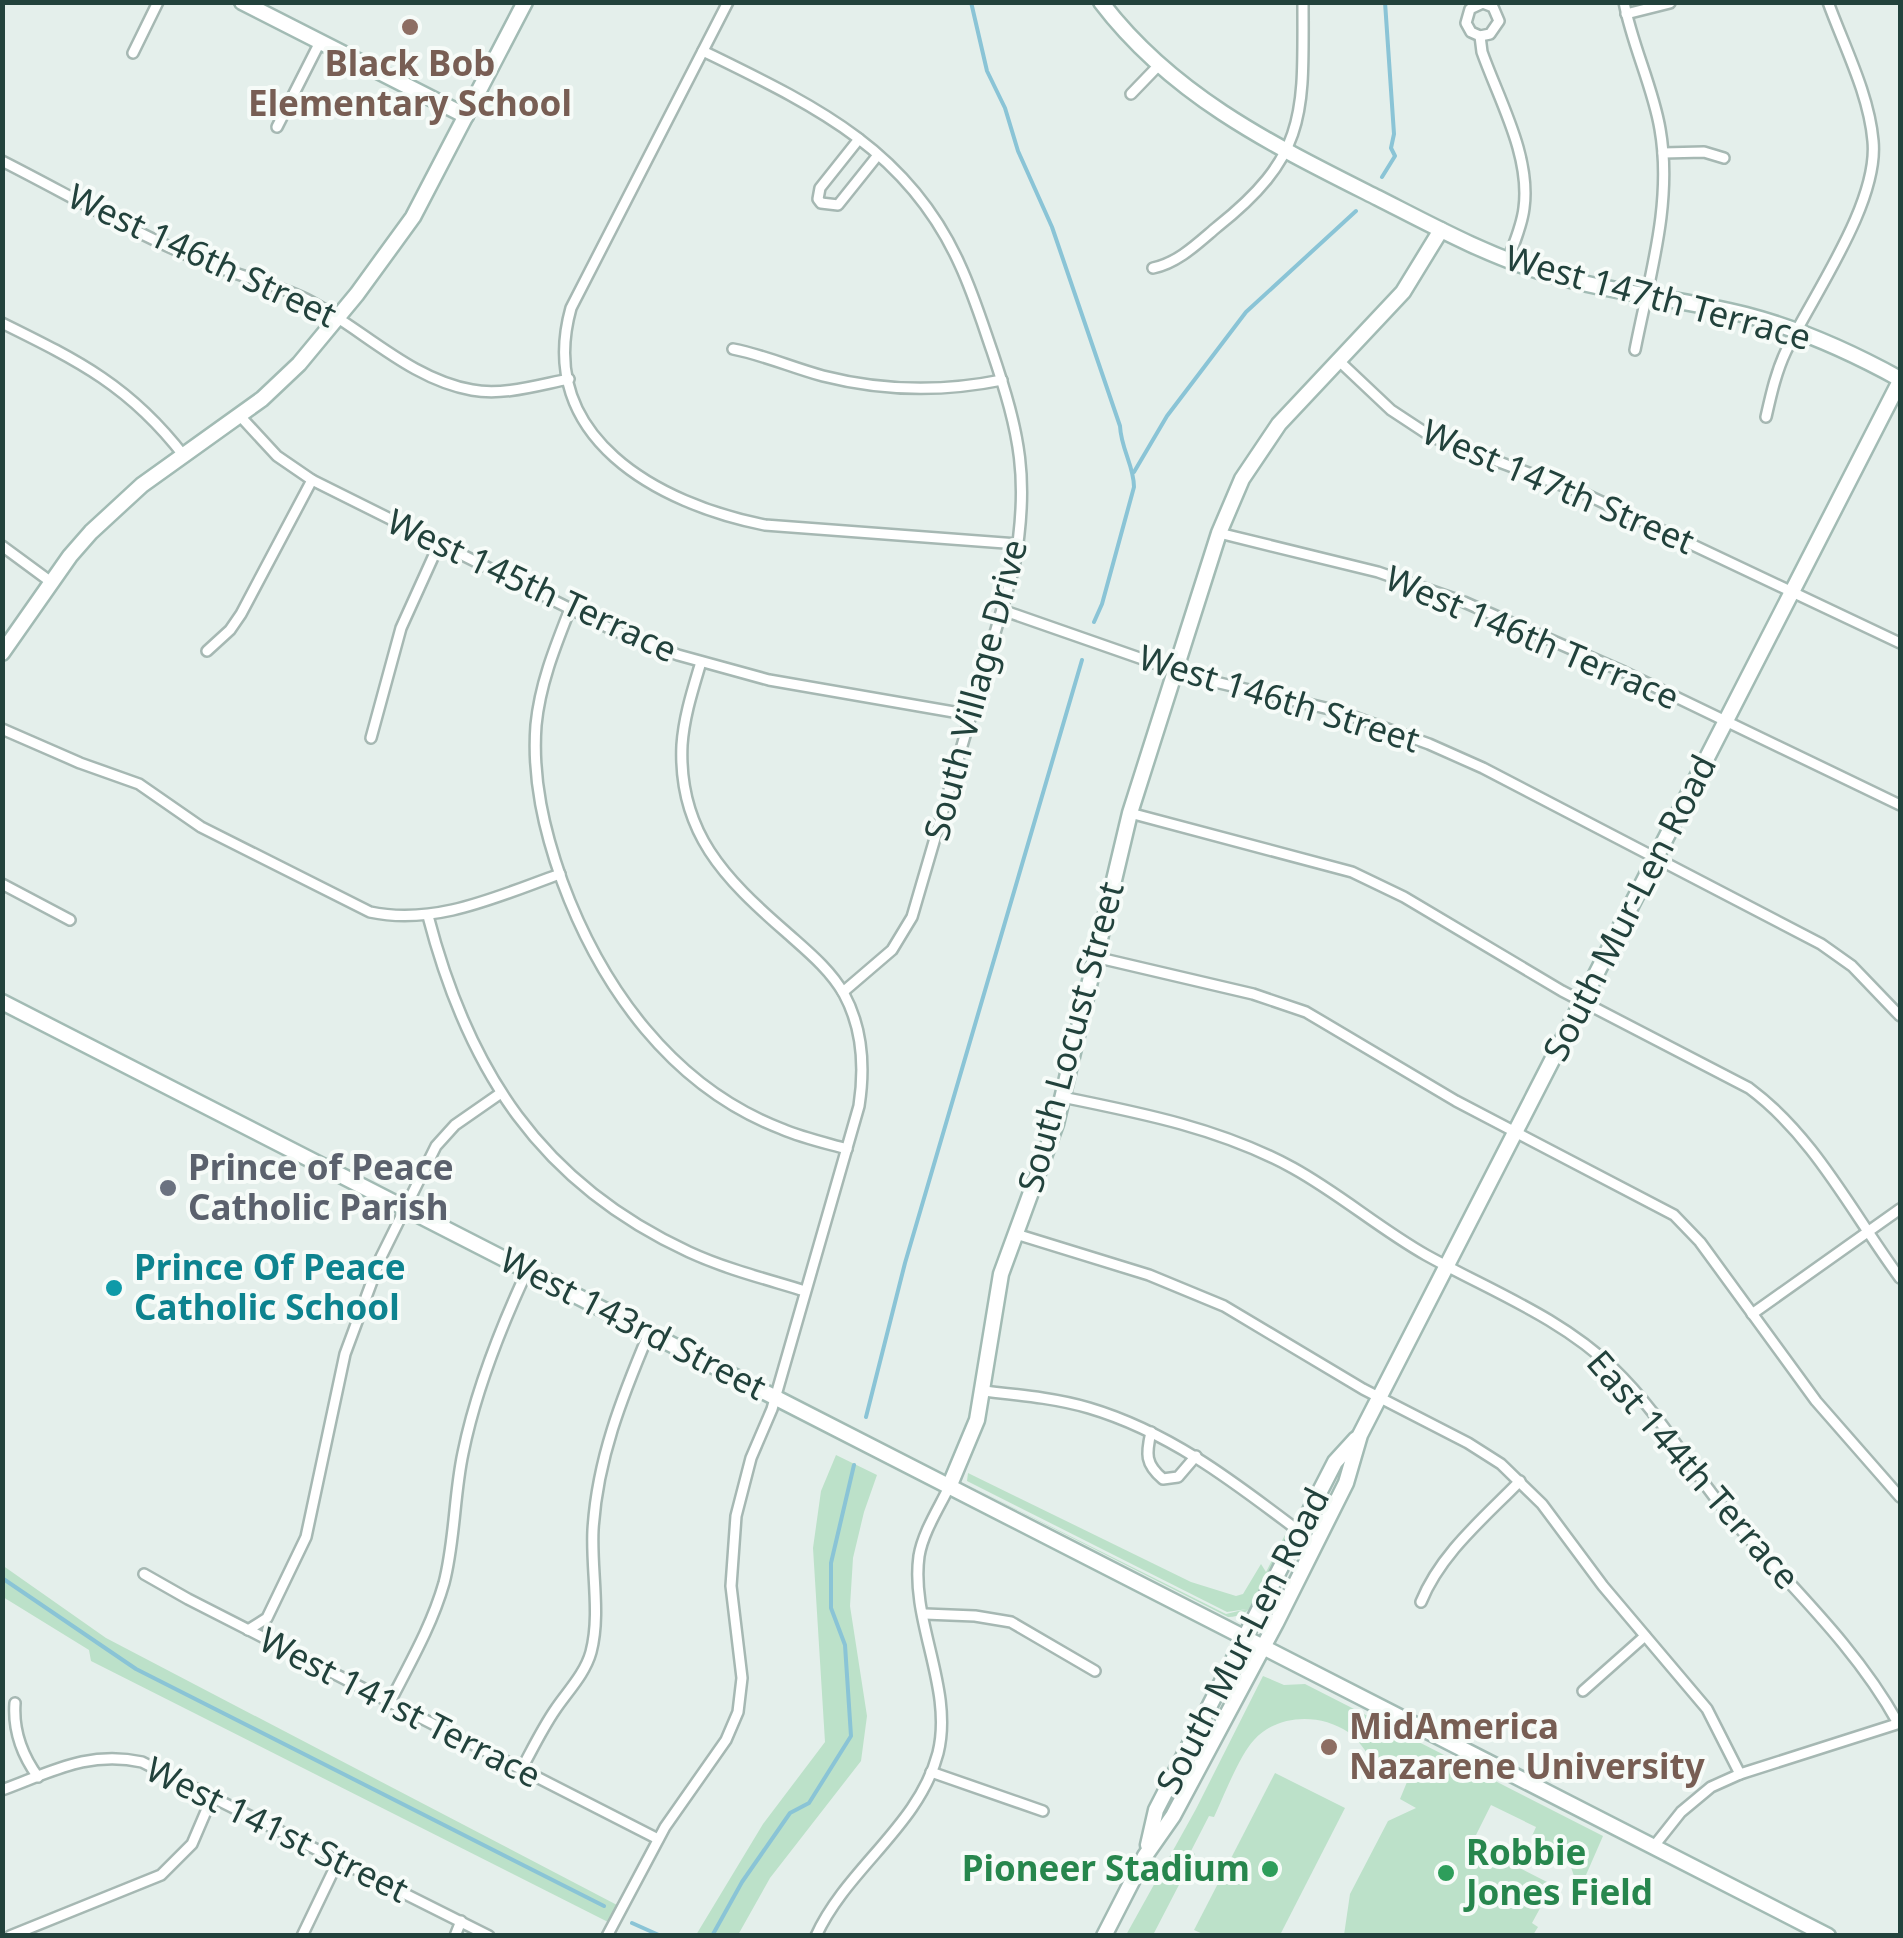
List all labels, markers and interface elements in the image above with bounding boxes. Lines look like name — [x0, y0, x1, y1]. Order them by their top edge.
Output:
marker: Black Bob Elementary School — [399, 16, 421, 38]
place label: Black Bob Elementary School — [248, 39, 572, 126]
street label: West 146th Street — [61, 172, 345, 337]
street label: West 147th Terrace — [1500, 233, 1816, 360]
street label: West 147th Street — [1415, 407, 1702, 564]
street label: West 145th Terrace — [380, 497, 685, 672]
street label: South Village Drive — [912, 534, 1037, 845]
street label: West 146th Terrace — [1379, 554, 1687, 720]
street label: West 146th Street — [1133, 633, 1426, 763]
street label: South Mur-Len Road — [1531, 746, 1726, 1068]
street label: South Locust Street — [1005, 876, 1134, 1197]
place label: Prince of Peace Catholic Parish — [188, 1143, 454, 1230]
marker: Prince of Peace Catholic Parish — [157, 1177, 179, 1199]
street label: West 143rd Street — [493, 1235, 775, 1410]
place label: Prince Of Peace Catholic School — [134, 1243, 406, 1330]
marker: Prince Of Peace Catholic School — [103, 1277, 125, 1299]
street label: East 144th Terrace — [1577, 1340, 1811, 1598]
street label: South Mur-Len Road — [1144, 1479, 1339, 1801]
street label: West 141st Terrace — [252, 1615, 549, 1798]
place label: MidAmerica Nazarene University — [1349, 1702, 1705, 1789]
marker: MidAmerica Nazarene University — [1318, 1736, 1340, 1758]
street label: West 141st Street — [139, 1745, 417, 1913]
place label: Robbie Jones Field — [1463, 1828, 1653, 1915]
place label: Pioneer Stadium — [962, 1844, 1250, 1891]
marker: Pioneer Stadium — [1259, 1858, 1281, 1880]
marker: Robbie Jones Field — [1435, 1862, 1457, 1884]

